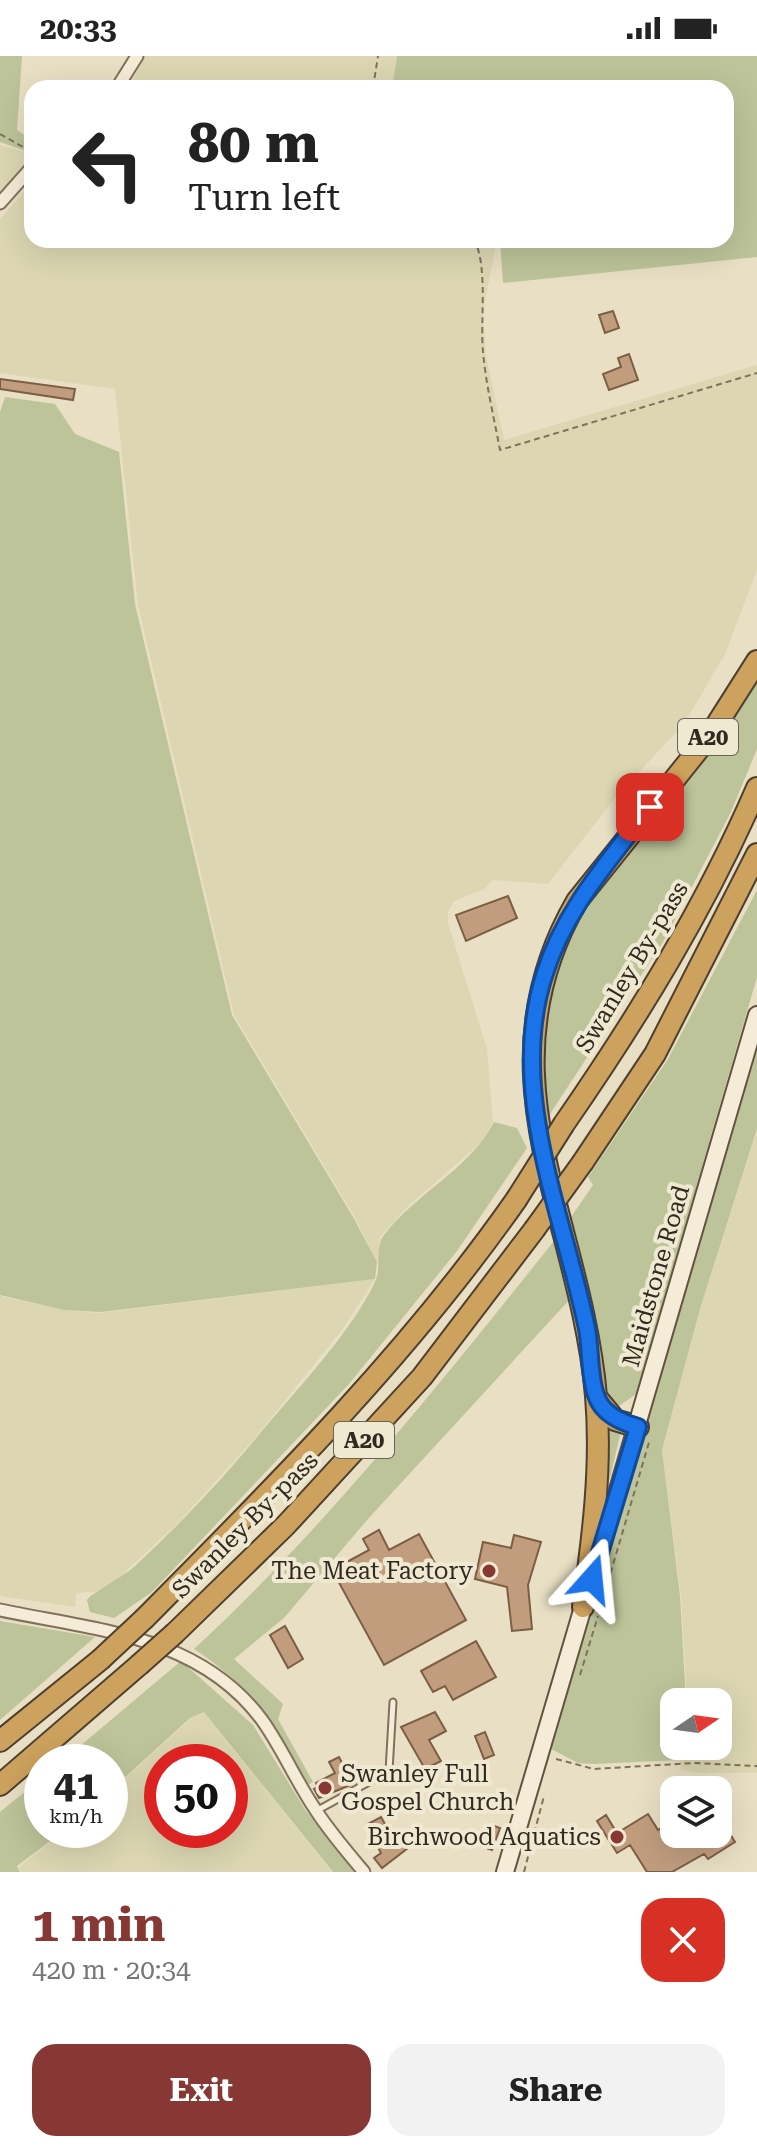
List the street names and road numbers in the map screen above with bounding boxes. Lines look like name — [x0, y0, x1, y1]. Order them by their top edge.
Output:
road number: A20 — [678, 719, 738, 755]
street label: Swanley By-pass — [570, 876, 694, 1058]
street label: Maidstone Road — [617, 1182, 695, 1370]
road number: A20 — [334, 1422, 394, 1458]
street label: Swanley By-pass — [166, 1446, 324, 1604]

